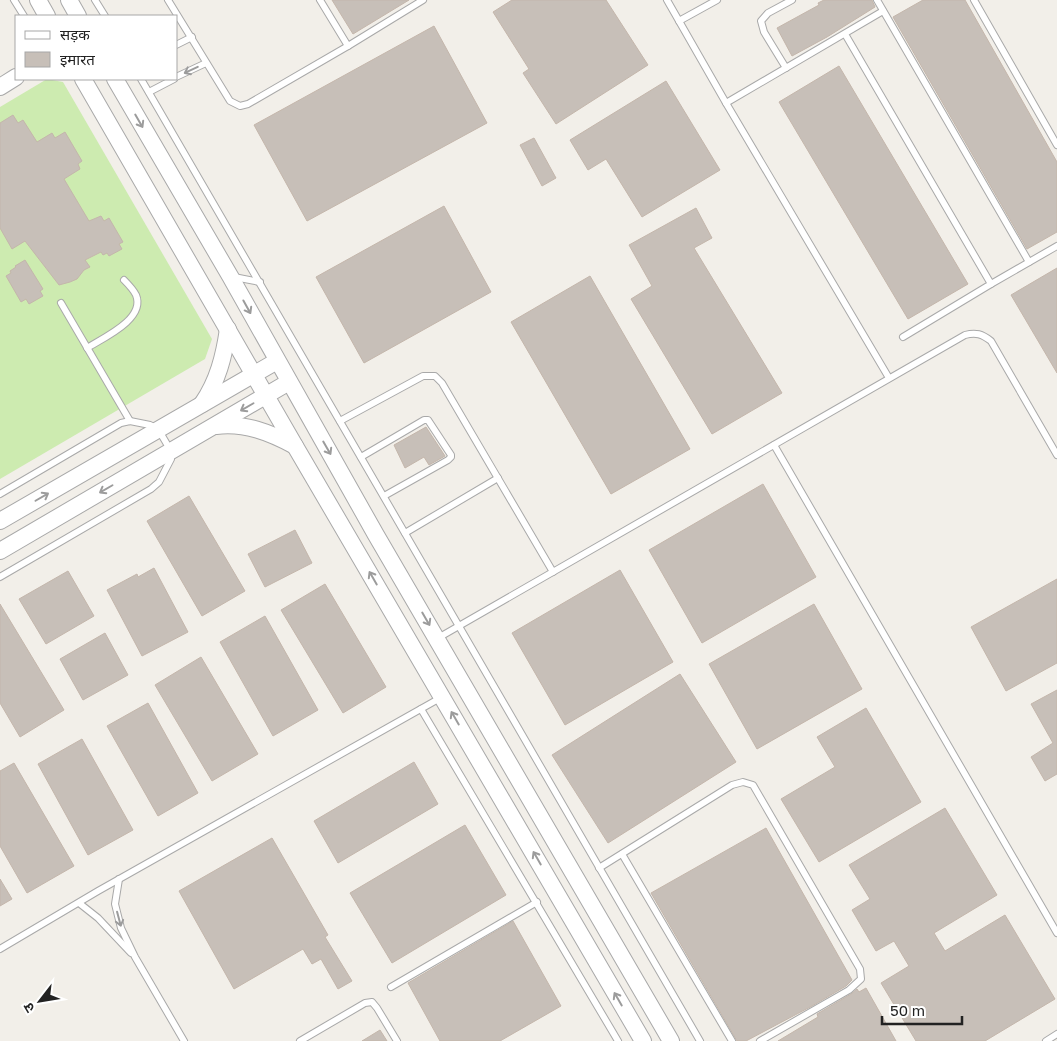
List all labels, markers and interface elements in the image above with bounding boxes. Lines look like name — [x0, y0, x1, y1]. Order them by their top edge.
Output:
legend — [15, 15, 178, 80]
text: सड़क — [60, 25, 90, 43]
text: इमारत — [60, 50, 95, 68]
one-way arrow — [184, 66, 199, 75]
one-way arrow — [135, 113, 145, 127]
one-way arrow — [243, 299, 252, 314]
one-way arrow — [239, 402, 254, 412]
one-way arrow — [322, 441, 332, 455]
one-way arrow — [100, 484, 114, 494]
one-way arrow — [35, 491, 49, 501]
one-way arrow — [368, 570, 378, 585]
one-way arrow — [421, 612, 431, 626]
one-way arrow — [449, 711, 459, 725]
one-way arrow — [531, 852, 541, 866]
one-way arrow — [115, 911, 124, 927]
north arrow — [15, 976, 65, 1026]
one-way arrow — [613, 992, 623, 1006]
scale bar — [882, 994, 962, 1026]
text: उ — [19, 999, 38, 1016]
text: 50 m — [890, 1001, 925, 1019]

